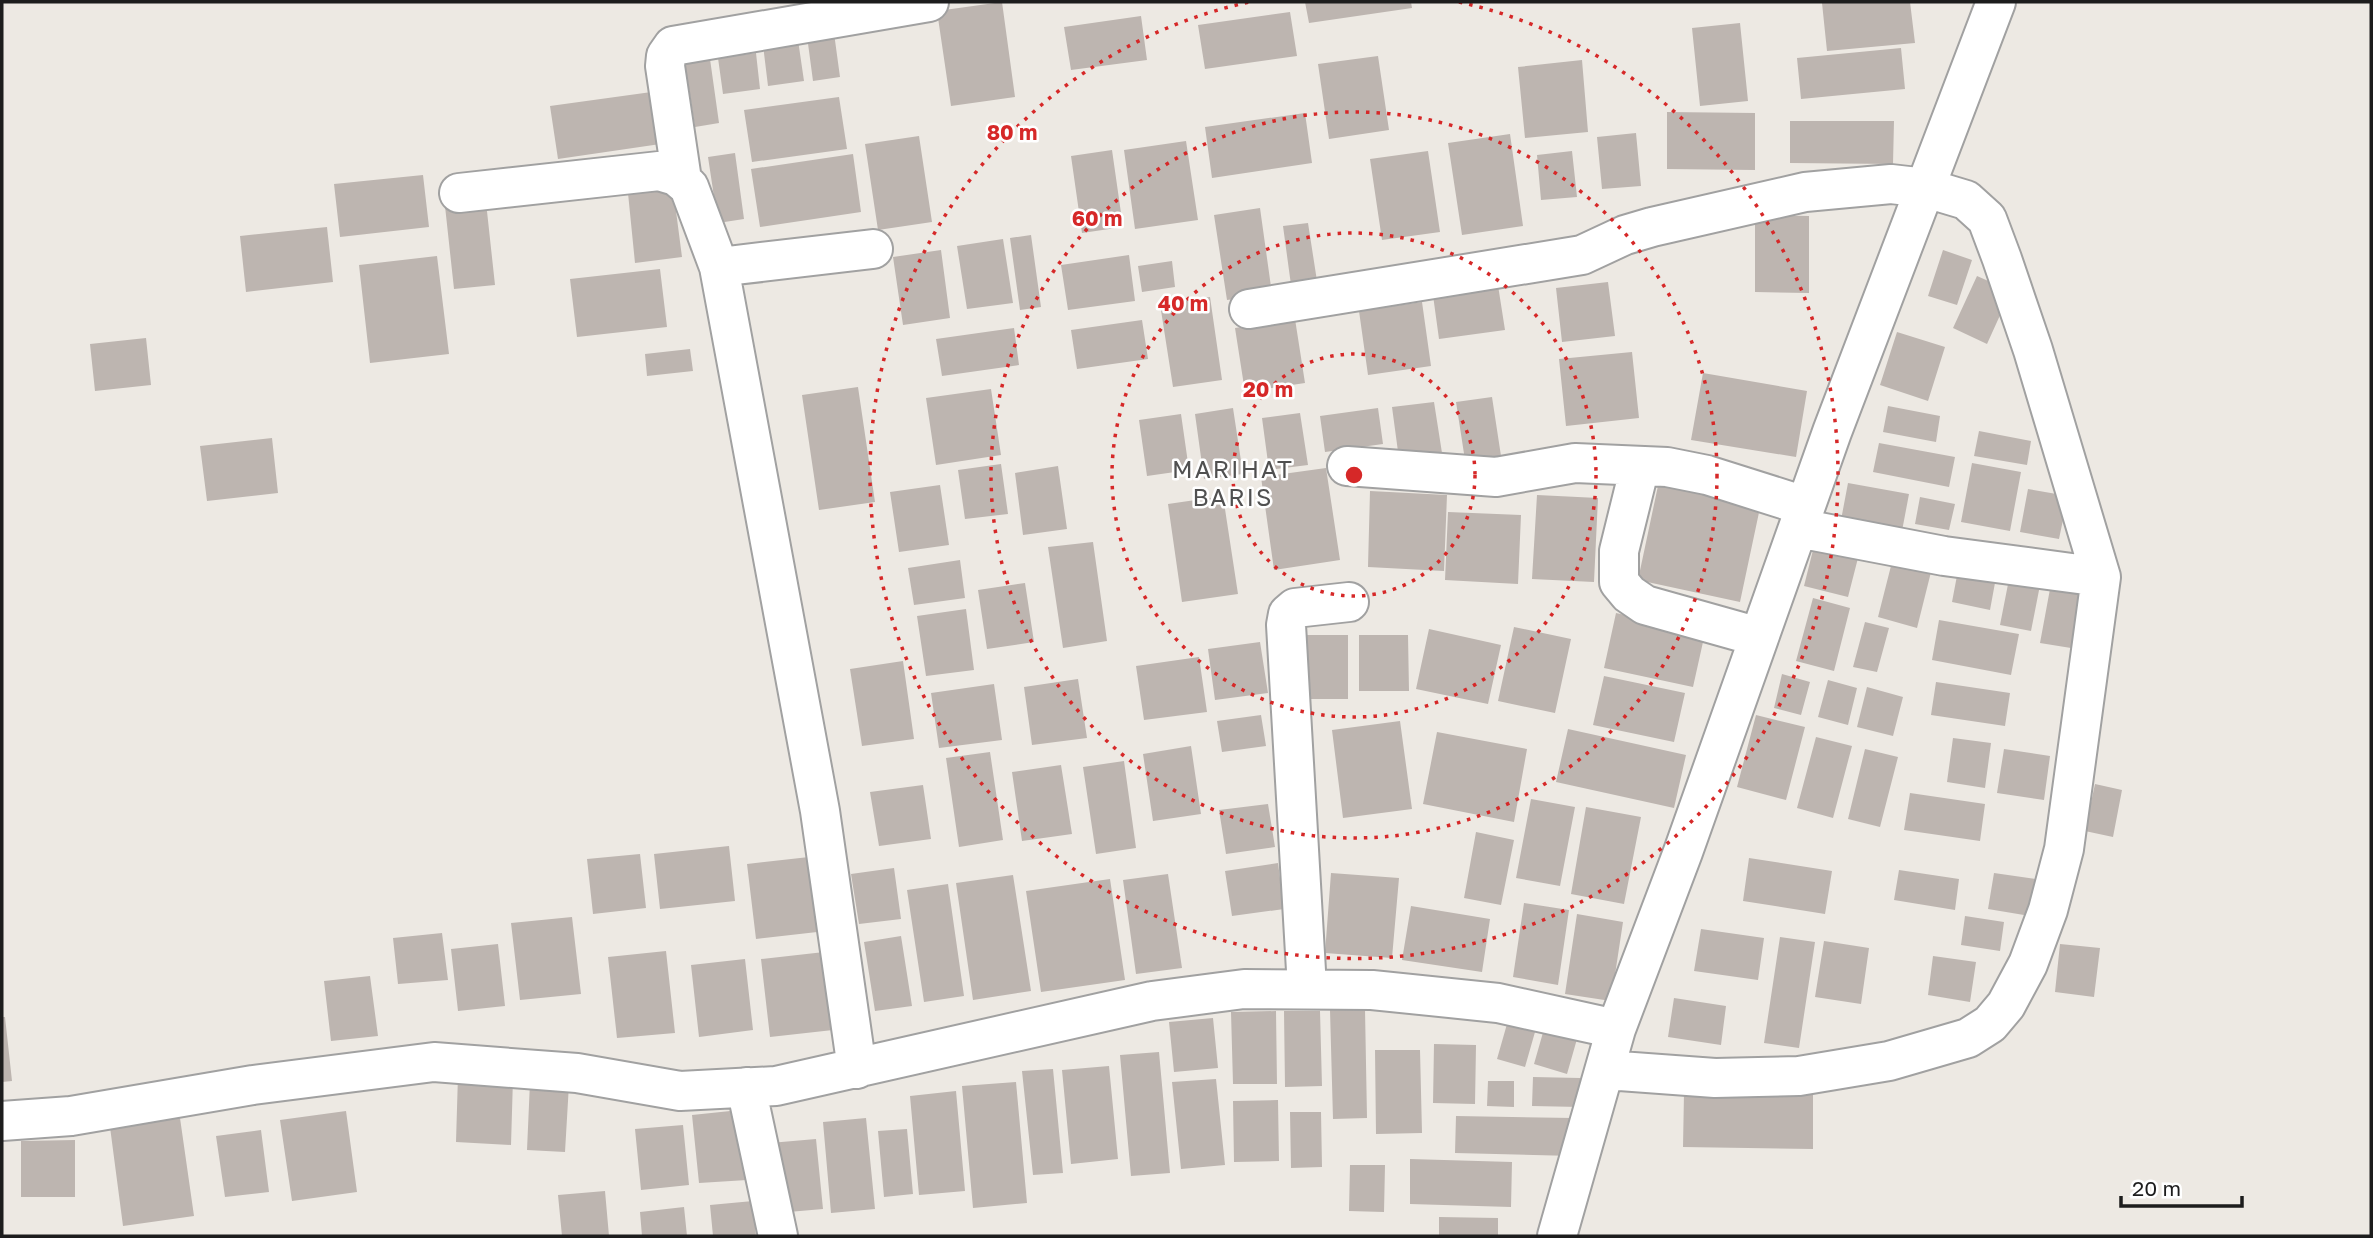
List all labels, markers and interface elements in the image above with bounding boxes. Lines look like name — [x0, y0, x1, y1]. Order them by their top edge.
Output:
text: 80 m — [987, 119, 1037, 145]
text: 60 m — [1072, 205, 1122, 231]
text: 40 m — [1158, 290, 1208, 316]
text: 20 m — [1243, 376, 1293, 402]
district label: MARIHAT BARIS — [1172, 454, 1294, 511]
centre of rings — [1342, 463, 1366, 487]
scale bar — [2121, 1164, 2242, 1208]
text: 20 m — [2132, 1175, 2181, 1201]

